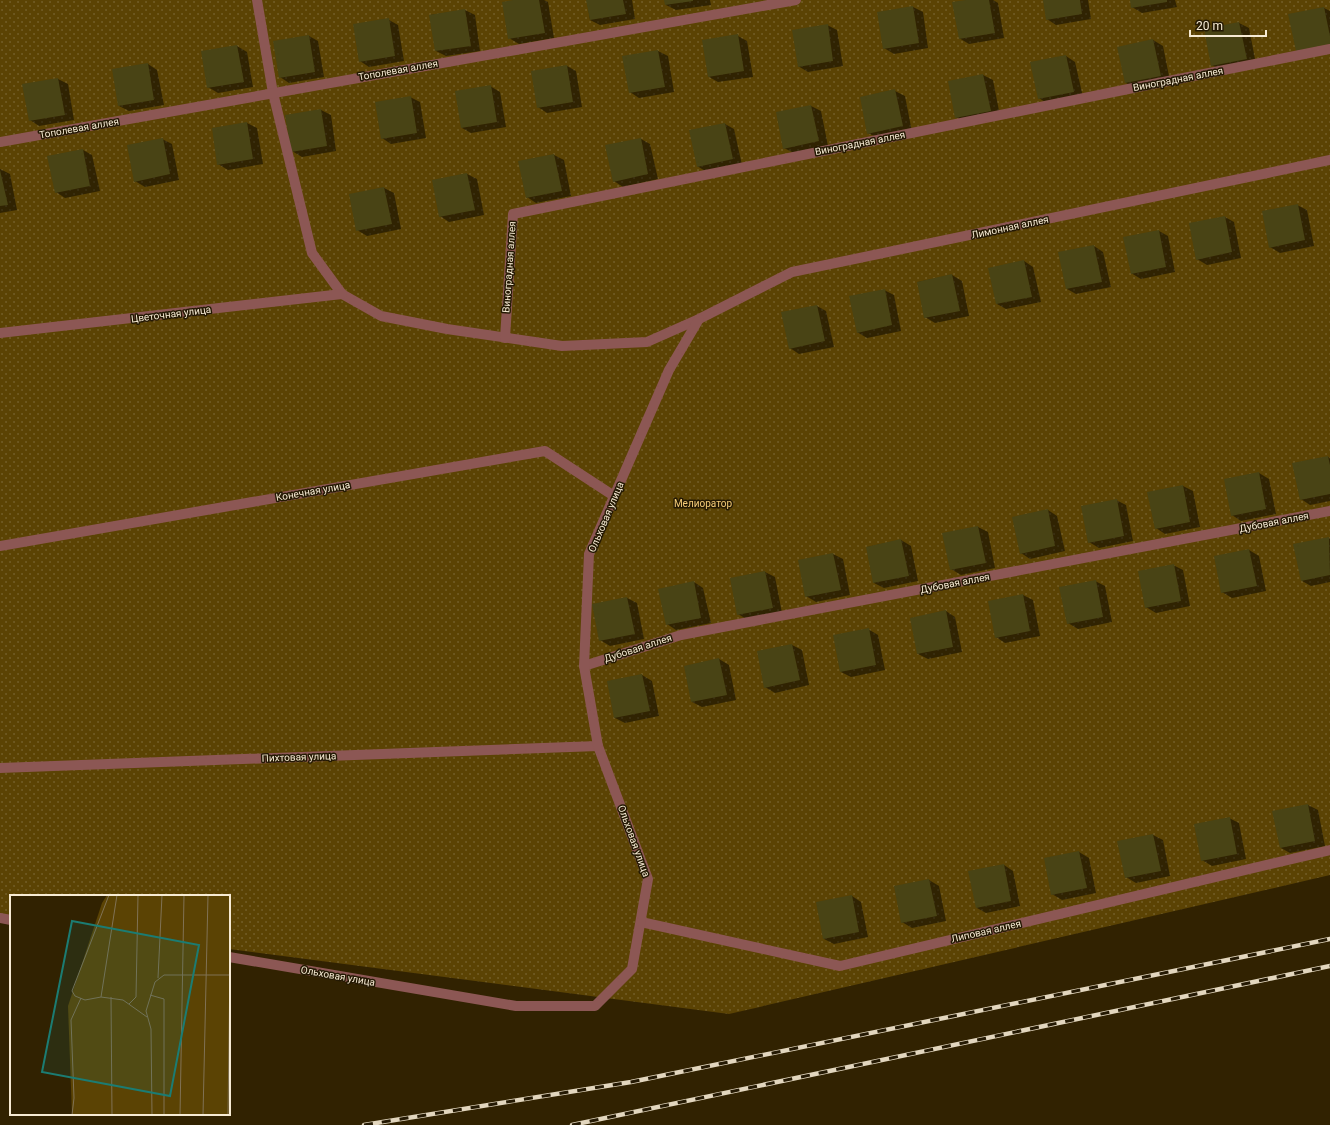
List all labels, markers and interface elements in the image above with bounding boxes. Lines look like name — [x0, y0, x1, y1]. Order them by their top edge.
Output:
scale bar — [1190, 12, 1266, 38]
text: 20 m — [1196, 19, 1223, 33]
street label: Тополевая аллея — [357, 58, 439, 82]
street label: Виноградная аллея — [1132, 65, 1224, 93]
street label: Тополевая аллея — [38, 116, 120, 140]
street label: Виноградная аллея — [814, 129, 906, 157]
street label: Лимонная аллея — [970, 213, 1050, 241]
street label: Виноградная аллея — [500, 221, 518, 313]
street label: Цветочная улица — [130, 304, 212, 324]
street label: Конечная улица — [275, 479, 351, 503]
street label: Ольховая улица — [586, 480, 626, 554]
park label: Мелиоратор — [674, 498, 732, 509]
street label: Дубовая аллея — [1238, 510, 1310, 534]
street label: Дубовая аллея — [919, 571, 991, 595]
street label: Дубовая аллея — [603, 632, 673, 664]
street label: Пихтовая улица — [261, 750, 337, 764]
street label: Ольховая улица — [616, 804, 652, 878]
inset map — [10, 895, 230, 1115]
street label: Липовая аллея — [950, 918, 1022, 944]
street label: Ольховая улица — [300, 964, 376, 988]

